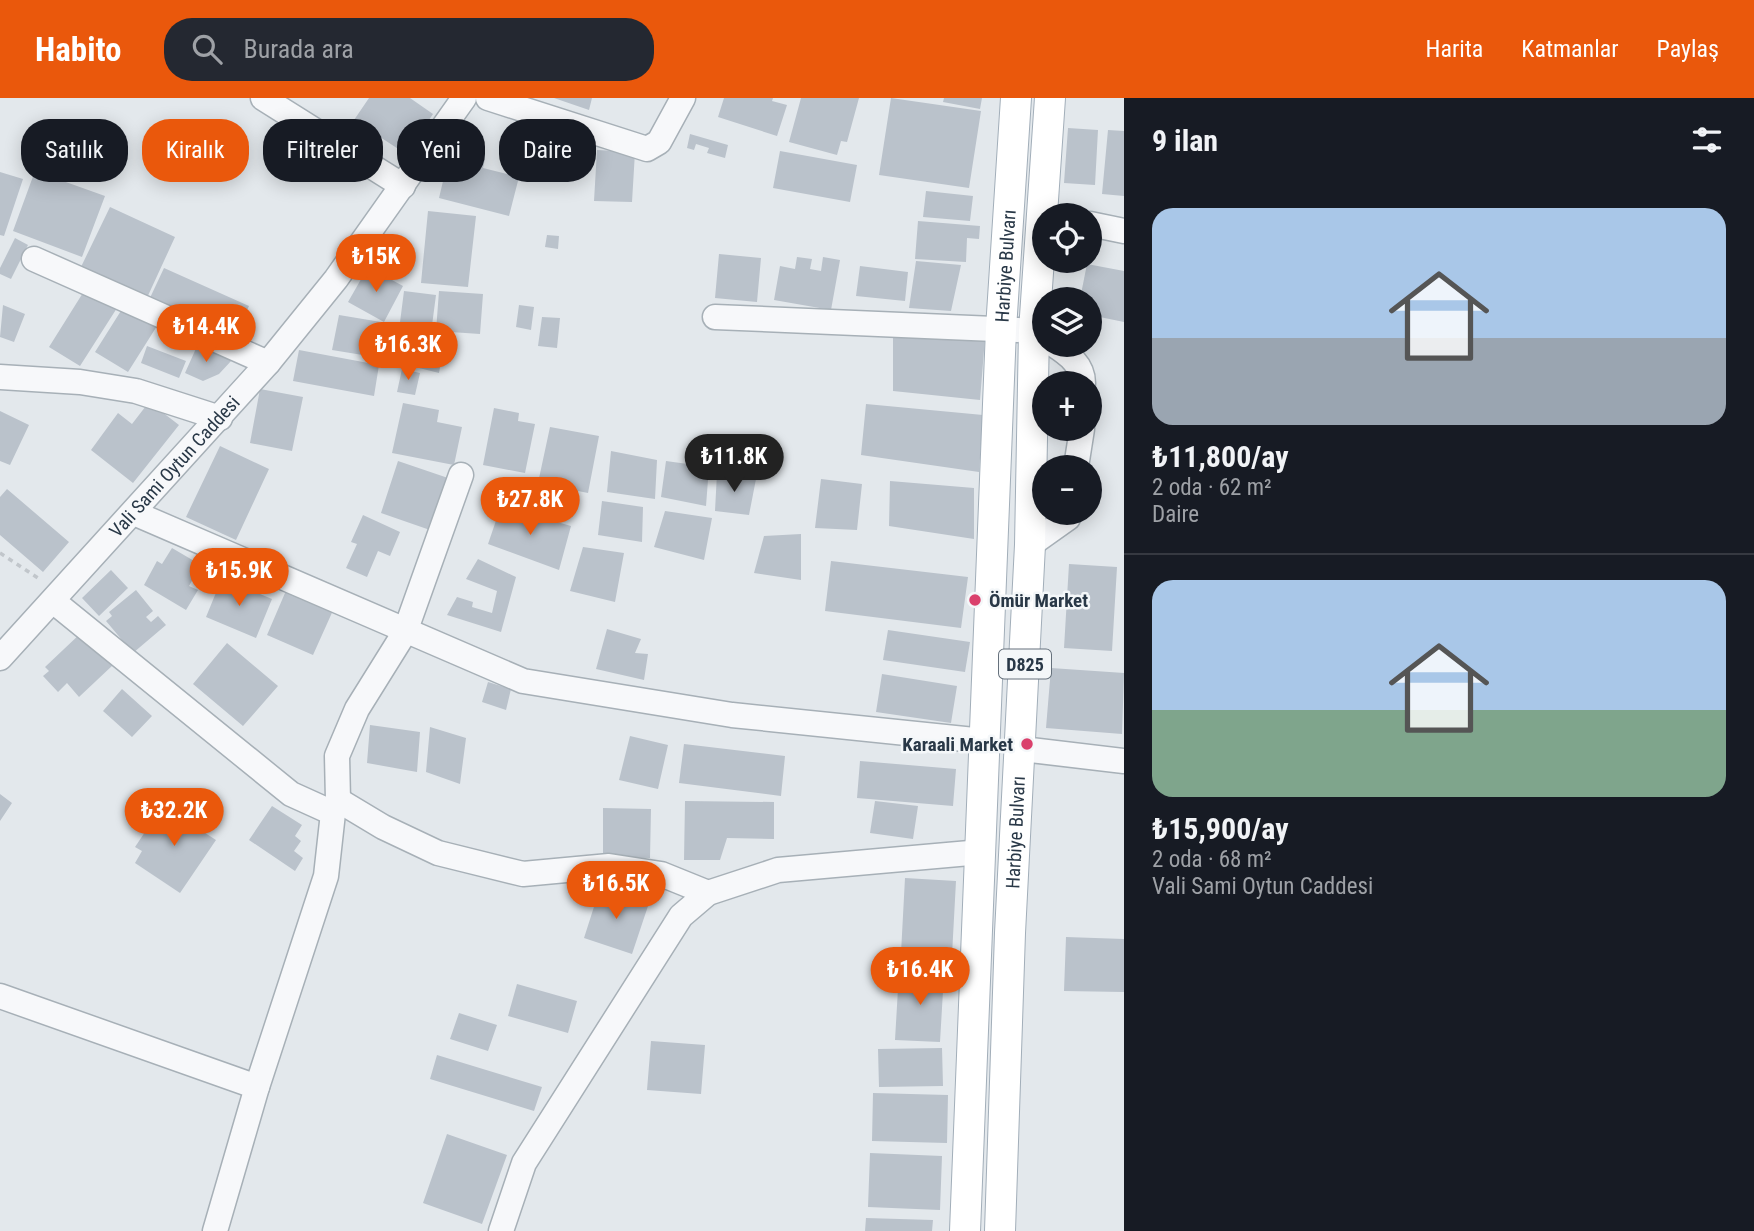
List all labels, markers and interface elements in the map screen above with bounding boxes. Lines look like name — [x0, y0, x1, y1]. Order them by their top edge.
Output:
search box — [164, 18, 654, 81]
text: Habito — [35, 30, 122, 69]
icon: search — [188, 30, 226, 68]
text: Burada ara — [244, 34, 354, 64]
text: Harita — [1426, 35, 1483, 63]
text: Katmanlar — [1521, 35, 1619, 63]
text: Paylaş — [1657, 35, 1719, 63]
chip: Satılık — [21, 119, 128, 182]
chip: Kiralık — [142, 119, 249, 182]
chip: Filtreler — [263, 119, 383, 182]
chip: Yeni — [397, 119, 485, 182]
chip: Daire — [499, 119, 596, 182]
icon: filters — [1688, 121, 1726, 159]
text: 9 ilan — [1152, 123, 1218, 158]
map controls — [1032, 203, 1102, 525]
button: locate — [1032, 203, 1102, 273]
street label: Harbiye Bulvarı — [990, 209, 1020, 323]
pin: ₺15K — [335, 234, 417, 294]
text: ₺15K — [352, 243, 400, 270]
icon: home — [1376, 253, 1502, 379]
button: layers — [1032, 287, 1102, 357]
pin: ₺14.4K — [149, 304, 263, 364]
text: ₺14.4K — [173, 313, 239, 340]
pin: ₺16.3K — [351, 322, 465, 382]
text: ₺16.3K — [375, 331, 441, 358]
button: + — [1032, 371, 1102, 441]
street label: Vali Sami Oytun Caddesi — [104, 391, 244, 542]
pin: ₺11.8K — [677, 434, 791, 494]
text: ₺11,800/ay — [1152, 439, 1289, 474]
text: ₺11.8K — [701, 443, 767, 470]
button: − — [1032, 455, 1102, 525]
text: 2 oda · 62 m² — [1152, 474, 1272, 501]
pin: ₺27.8K — [473, 478, 587, 537]
text: ₺27.8K — [497, 486, 563, 513]
text: Daire — [1152, 501, 1199, 528]
pin: ₺15.9K — [182, 548, 296, 608]
text: ₺15.9K — [206, 557, 272, 584]
place label: Ömür Market — [989, 589, 1088, 612]
marker: Ömür Market — [967, 592, 983, 608]
icon: home — [1376, 625, 1502, 751]
road number: D825 — [999, 650, 1051, 678]
place label: Karaali Market — [902, 733, 1013, 756]
marker: Karaali Market — [1019, 736, 1035, 752]
street label: Harbiye Bulvarı — [1001, 775, 1030, 889]
pin: ₺32.2K — [117, 788, 231, 848]
text: ₺32.2K — [141, 797, 207, 824]
text: ₺15,900/ay — [1152, 811, 1289, 846]
text: 2 oda · 68 m² — [1152, 846, 1272, 873]
pin: ₺16.5K — [559, 862, 673, 921]
text: ₺16.5K — [583, 870, 649, 897]
text: Vali Sami Oytun Caddesi — [1152, 873, 1373, 900]
pin: ₺16.4K — [863, 948, 977, 1007]
text: ₺16.4K — [887, 956, 953, 983]

